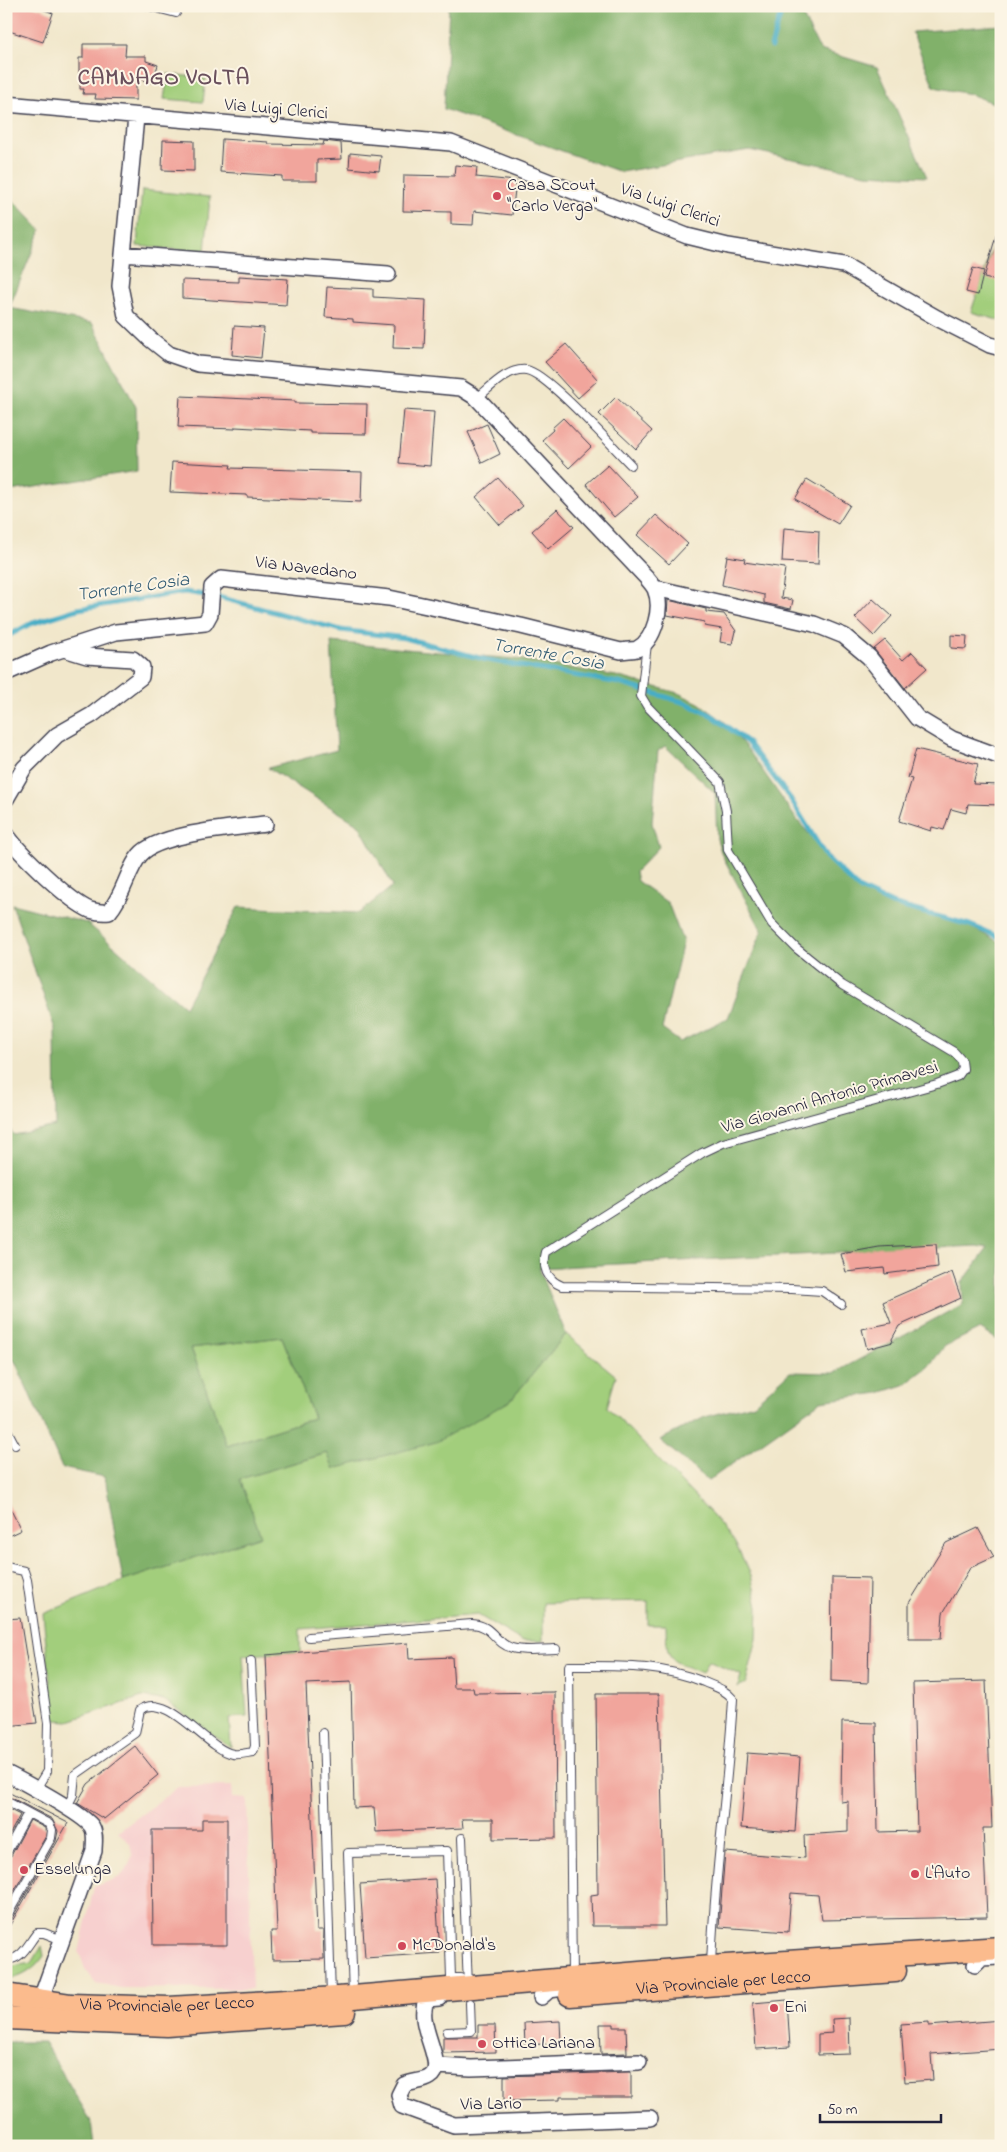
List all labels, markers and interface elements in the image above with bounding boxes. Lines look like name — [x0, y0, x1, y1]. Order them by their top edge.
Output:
district label: CAMNAGO VOLTA — [78, 63, 250, 95]
street label: Via Luigi Clerici — [222, 92, 329, 128]
place label: Casa Scout "Carlo Verga" — [507, 173, 597, 221]
street label: Via Luigi Clerici — [615, 176, 723, 236]
marker: Casa Scout "Carlo Verga" — [491, 190, 503, 202]
street label: Via Navedano — [253, 550, 358, 588]
water label: Torrente Cosia — [75, 567, 192, 609]
water label: Torrente Cosia — [490, 632, 607, 678]
street label: Via Giovanni Antonio Primavesi — [718, 1055, 941, 1142]
place label: Esselunga — [34, 1857, 111, 1884]
place label: L'Auto — [925, 1861, 970, 1887]
marker: Esselunga — [18, 1864, 30, 1876]
marker: L'Auto — [909, 1868, 921, 1880]
place label: McDonald's — [412, 1933, 496, 1959]
marker: McDonald's — [396, 1940, 408, 1952]
street label: Via Provinciale per Lecco — [634, 1964, 812, 2003]
street label: Via Provinciale per Lecco — [78, 1990, 255, 2021]
place label: Eni — [784, 1995, 807, 2021]
marker: Eni — [768, 2002, 780, 2014]
place label: Ottica Lariana — [492, 2031, 595, 2057]
marker: Ottica Lariana — [476, 2038, 488, 2050]
street label: Via Lario — [459, 2091, 522, 2119]
scale bar — [820, 2092, 941, 2124]
text: 50 m — [827, 2099, 858, 2121]

